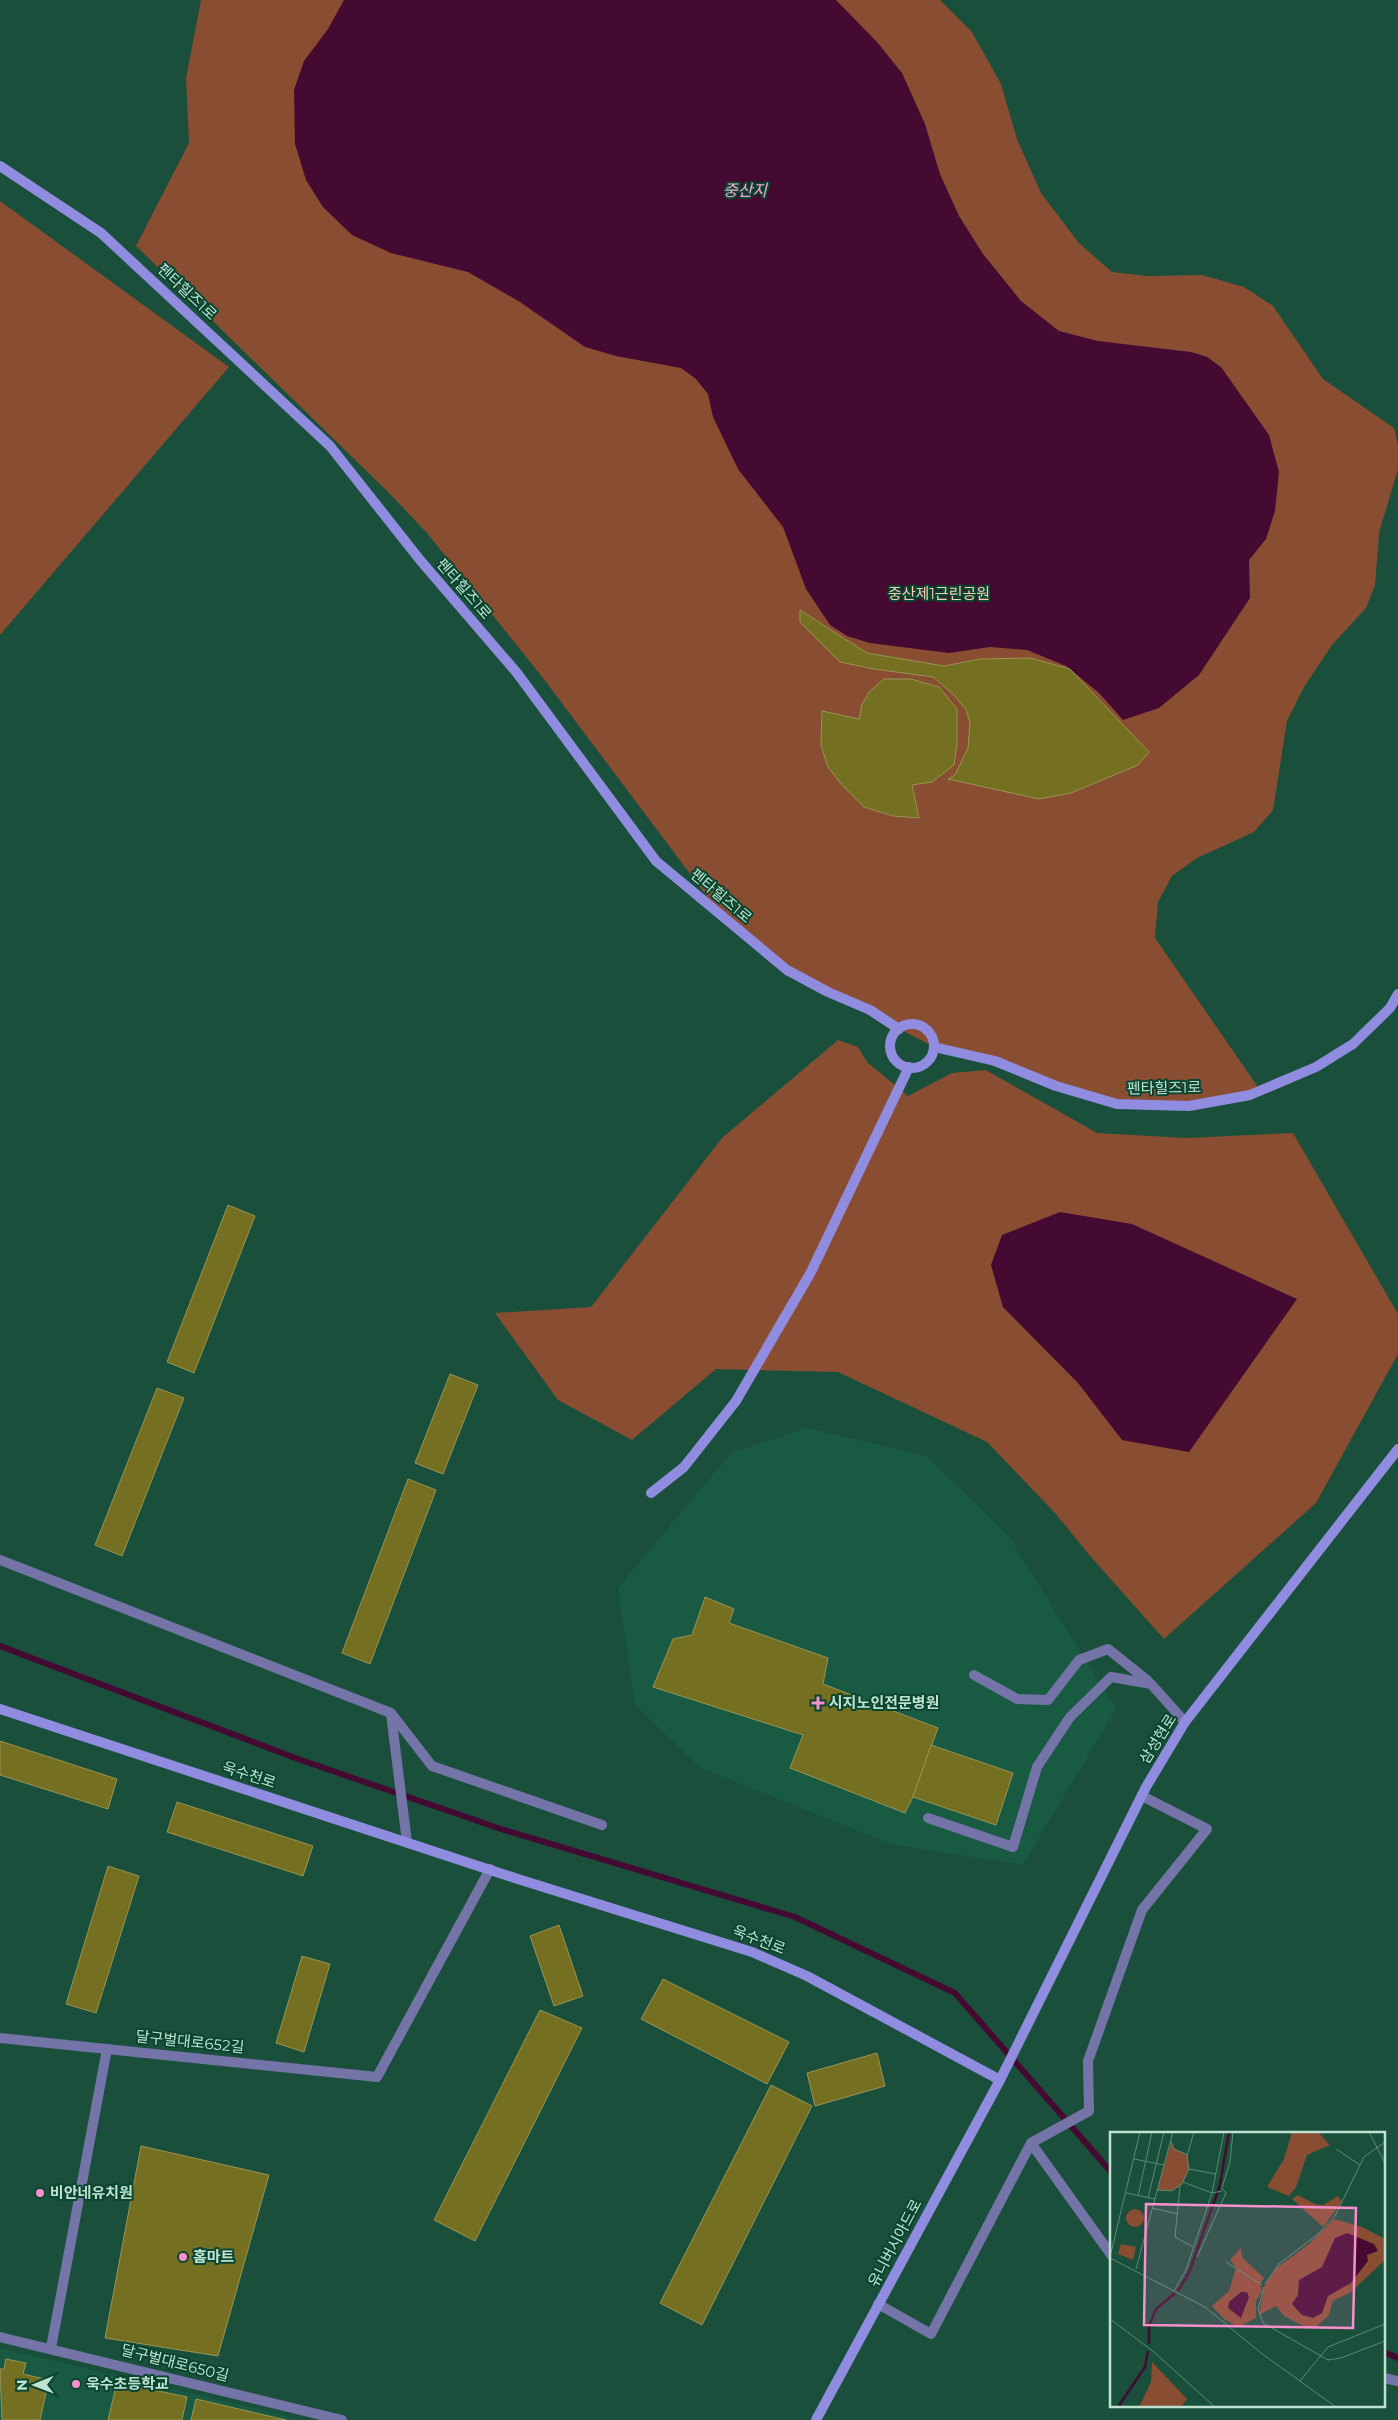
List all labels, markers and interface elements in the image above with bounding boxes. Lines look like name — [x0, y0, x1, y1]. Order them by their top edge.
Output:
water label: 중산지 — [723, 181, 768, 200]
street label: 펜타힐즈1로 — [154, 259, 221, 324]
street label: 펜타힐즈1로 — [433, 554, 496, 623]
park label: 중산제1근린공원 — [888, 584, 990, 603]
street label: 펜타힐즈1로 — [687, 864, 756, 927]
street label: 펜타힐즈1로 — [1127, 1077, 1201, 1098]
place label: 시지노인전문병원 — [829, 1693, 939, 1712]
marker: 시지노인전문병원 — [811, 1696, 825, 1710]
street label: 삼성현로 — [1135, 1710, 1180, 1767]
street label: 욱수천로 — [220, 1757, 278, 1792]
street label: 욱수천로 — [730, 1921, 788, 1958]
street label: 달구벌대로652길 — [135, 2026, 245, 2057]
inset map — [1110, 2132, 1386, 2408]
place label: 비안네유치원 — [50, 2183, 133, 2202]
marker: 비안네유치원 — [34, 2187, 46, 2199]
street label: 유니버시아드로 — [863, 2196, 926, 2290]
place label: 홈마트 — [193, 2247, 235, 2266]
marker: 홈마트 — [177, 2251, 189, 2263]
street label: 달구벌대로650길 — [119, 2340, 231, 2385]
north arrow — [10, 2360, 60, 2410]
place label: 욱수초등학교 — [86, 2374, 169, 2393]
marker: 욱수초등학교 — [70, 2378, 82, 2390]
text: N — [13, 2379, 31, 2391]

